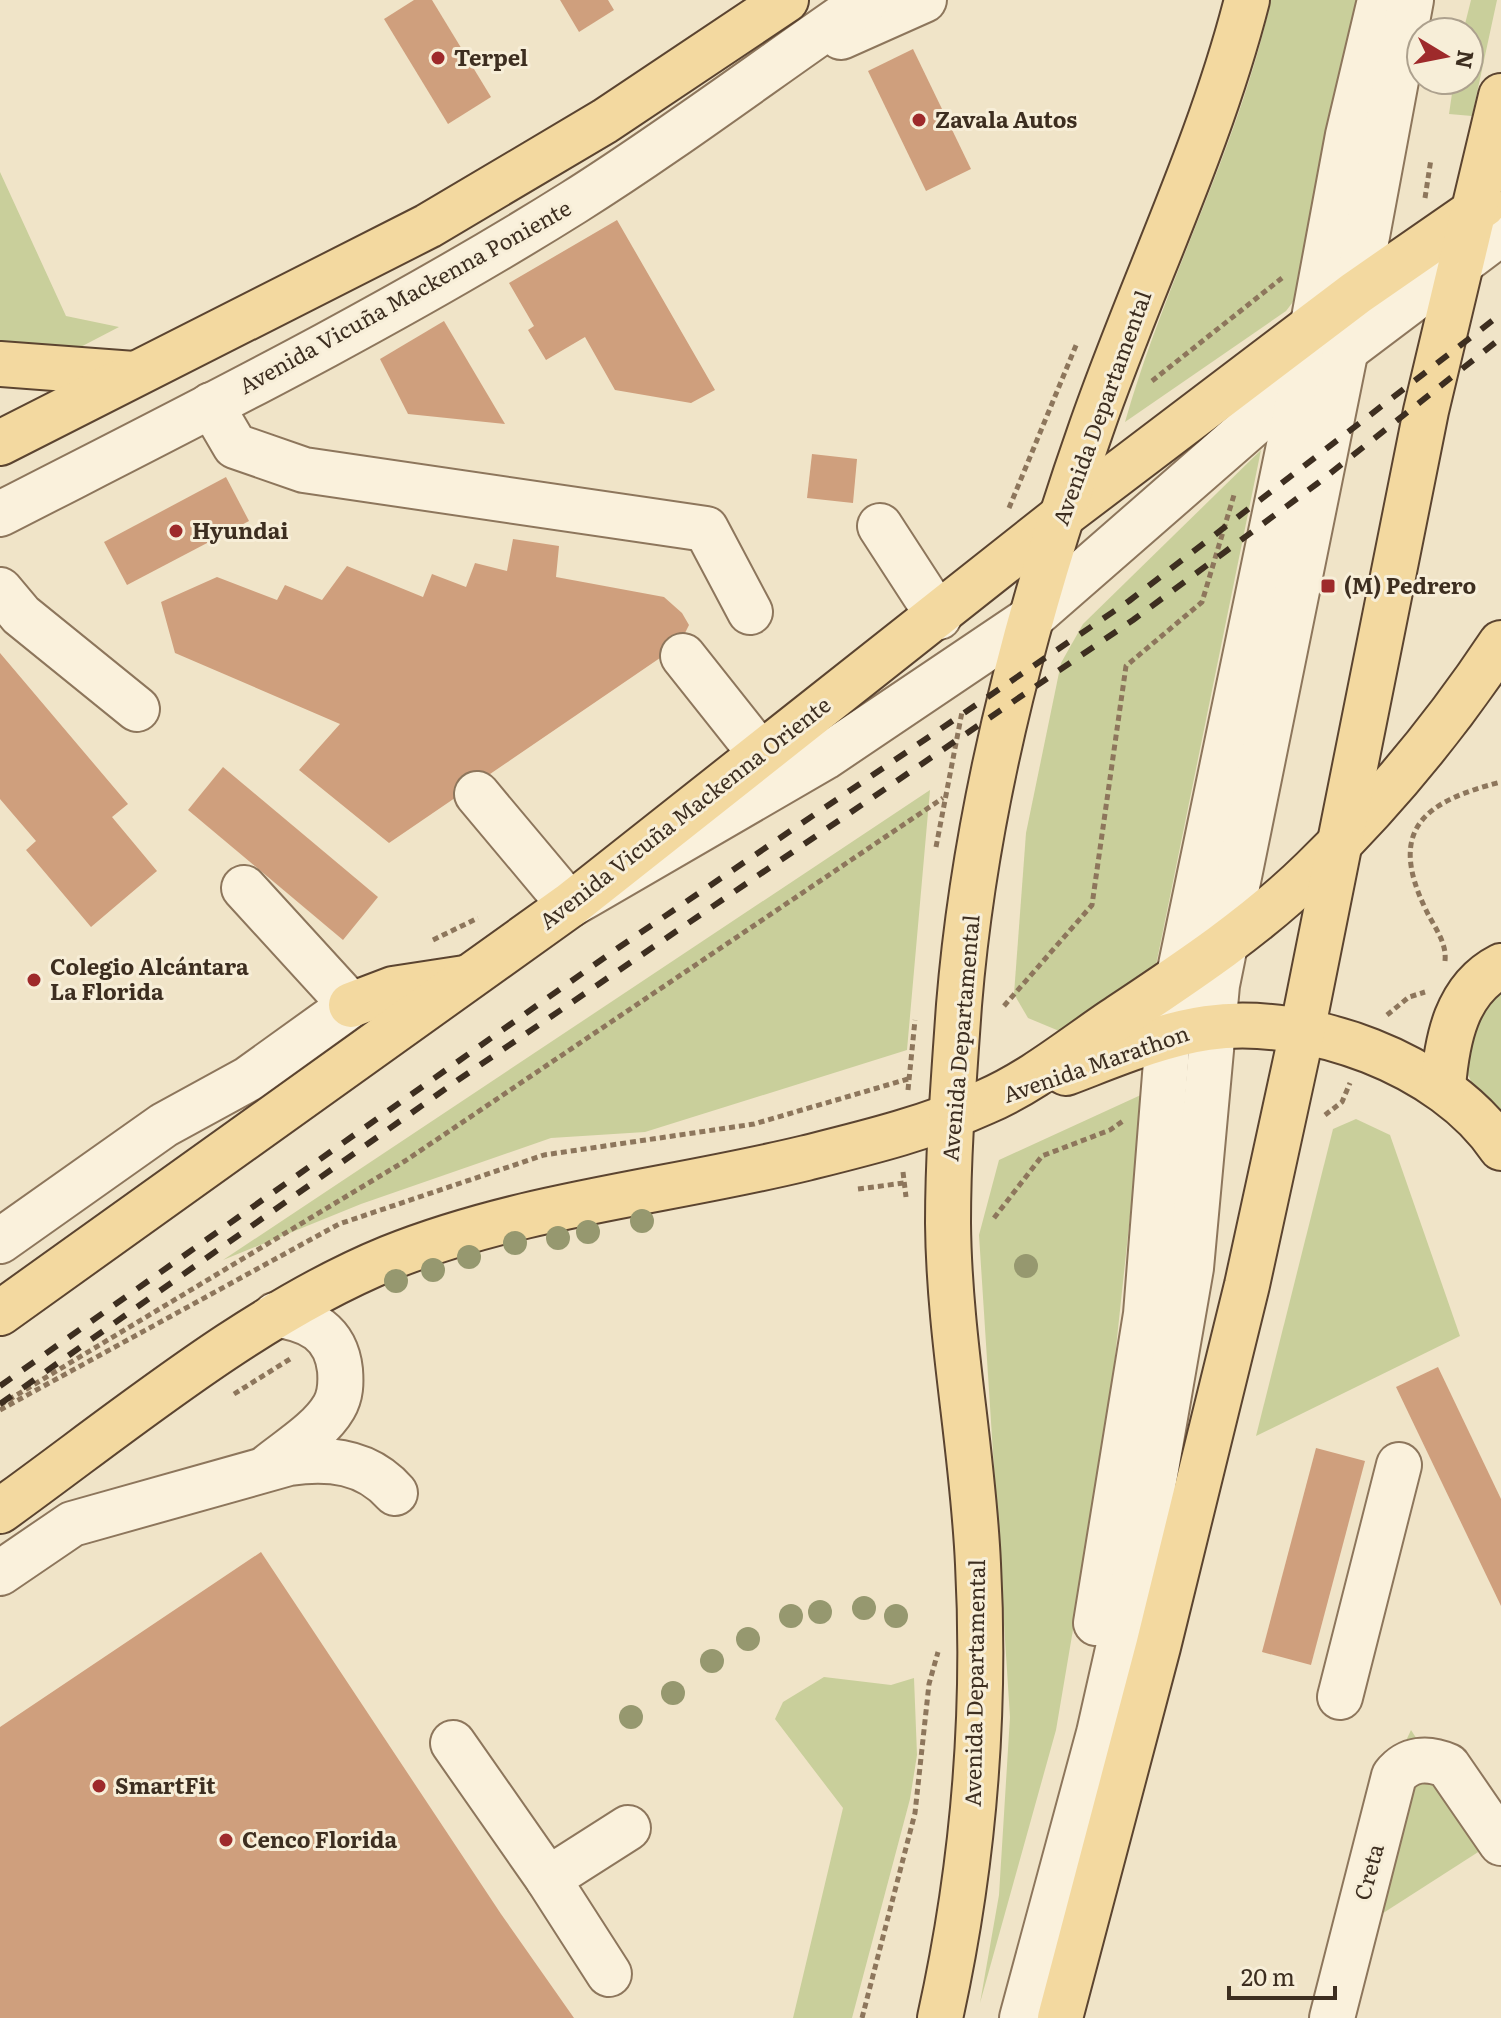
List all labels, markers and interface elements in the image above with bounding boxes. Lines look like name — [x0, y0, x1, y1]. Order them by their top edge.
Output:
north arrow — [1405, 16, 1485, 96]
place label: Terpel — [454, 40, 528, 73]
text: N — [1448, 48, 1484, 72]
marker: Terpel — [429, 49, 447, 67]
place label: Zavala Autos — [935, 102, 1077, 135]
marker: Zavala Autos — [910, 111, 928, 129]
street label: Avenida Vicuña Mackenna Poniente — [232, 190, 576, 401]
street label: Avenida Departamental — [1043, 285, 1158, 529]
place label: Hyundai — [192, 513, 288, 546]
marker: Hyundai — [167, 522, 185, 540]
place label: (M) Pedrero — [1344, 568, 1476, 601]
marker: (M) Pedrero — [1319, 577, 1337, 595]
street label: Avenida Vicuña Mackenna Oriente — [531, 687, 837, 936]
street label: Avenida Departamental — [932, 913, 987, 1163]
place label: Colegio Alcántara La Florida — [50, 949, 249, 1007]
marker: Colegio Alcántara La Florida — [25, 971, 43, 989]
street label: Avenida Marathon — [998, 1015, 1193, 1110]
street label: Avenida Departamental — [955, 1559, 992, 1807]
place label: SmartFit — [115, 1768, 216, 1801]
marker: SmartFit — [90, 1777, 108, 1795]
place label: Cenco Florida — [242, 1822, 397, 1855]
marker: Cenco Florida — [217, 1831, 235, 1849]
street label: Creta — [1344, 1840, 1391, 1904]
scale bar — [1229, 1950, 1335, 2000]
text: 20 m — [1241, 1958, 1295, 1993]

